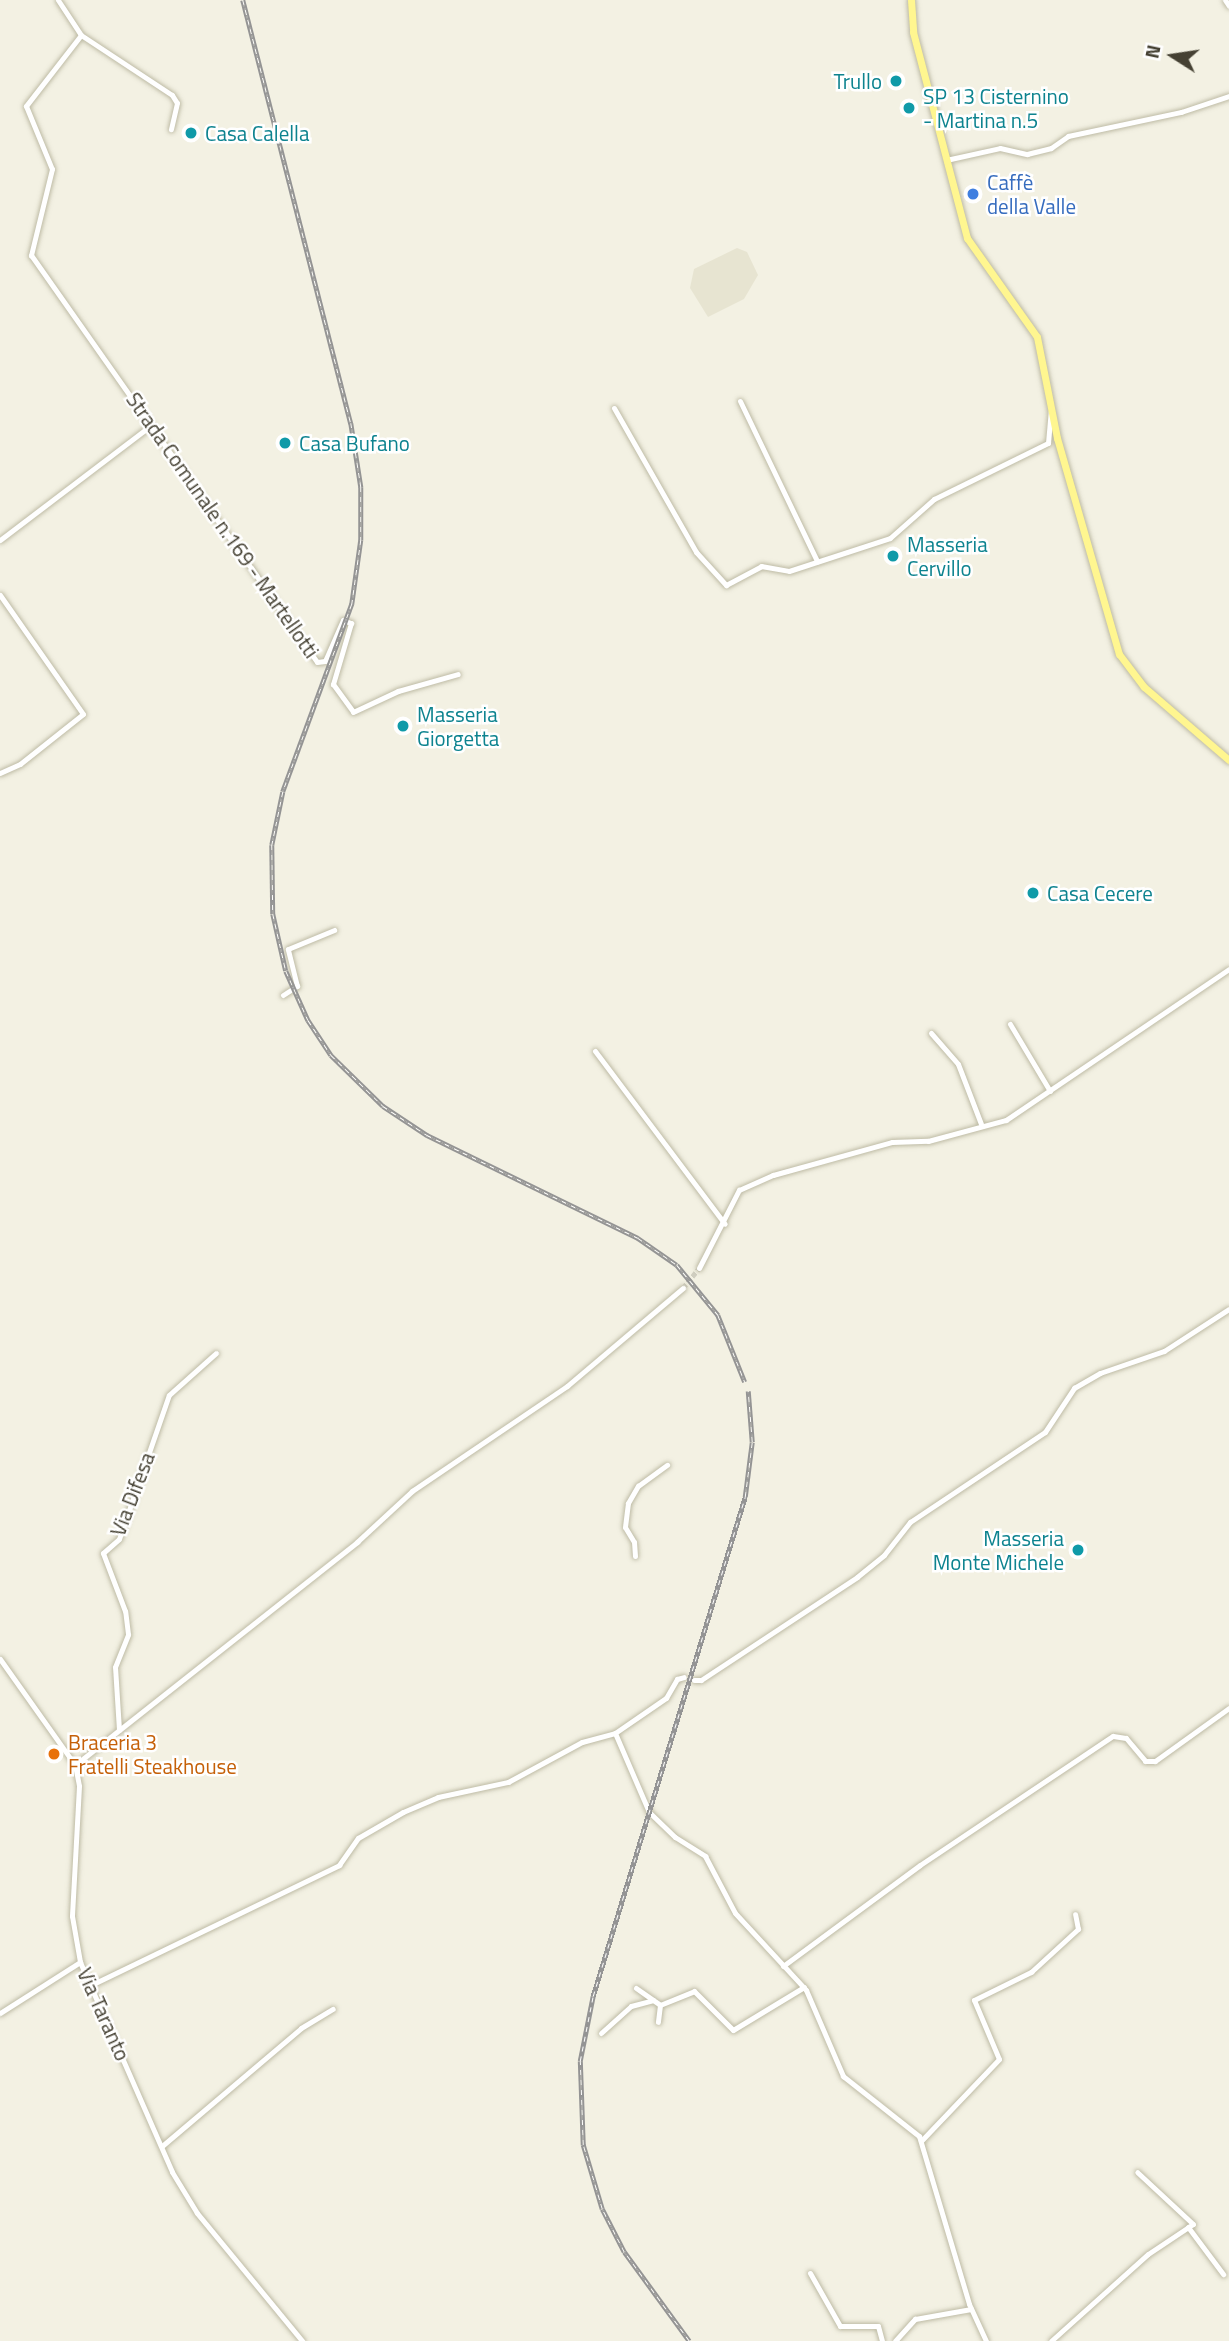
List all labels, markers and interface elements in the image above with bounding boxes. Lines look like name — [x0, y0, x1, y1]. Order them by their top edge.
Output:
north arrow — [1138, 21, 1208, 91]
text: N — [1136, 42, 1168, 61]
place label: Trullo — [834, 68, 882, 94]
marker: Trullo — [888, 73, 904, 89]
place label: SP 13 Cisternino - Martina n.5 — [923, 83, 1069, 133]
marker: SP 13 Cisternino - Martina n.5 — [901, 100, 917, 116]
place label: Casa Calella — [205, 120, 309, 146]
marker: Casa Calella — [183, 125, 199, 141]
place label: Caffè della Valle — [987, 169, 1076, 219]
marker: Caffè della Valle — [965, 186, 981, 202]
street label: Strada Comunale n.169 - Martellotti — [121, 387, 325, 663]
place label: Casa Bufano — [299, 430, 410, 456]
marker: Casa Bufano — [277, 435, 293, 451]
place label: Masseria Cervillo — [907, 531, 988, 581]
marker: Masseria Cervillo — [885, 548, 901, 564]
place label: Masseria Giorgetta — [417, 701, 499, 751]
marker: Masseria Giorgetta — [395, 718, 411, 734]
place label: Casa Cecere — [1047, 880, 1153, 906]
marker: Casa Cecere — [1025, 885, 1041, 901]
street label: Via Difesa — [105, 1449, 159, 1539]
place label: Masseria Monte Michele — [933, 1525, 1064, 1575]
marker: Masseria Monte Michele — [1070, 1542, 1086, 1558]
place label: Braceria 3 Fratelli Steakhouse — [68, 1729, 237, 1779]
marker: Braceria 3 Fratelli Steakhouse — [46, 1746, 62, 1762]
street label: Via Taranto — [72, 1964, 136, 2064]

